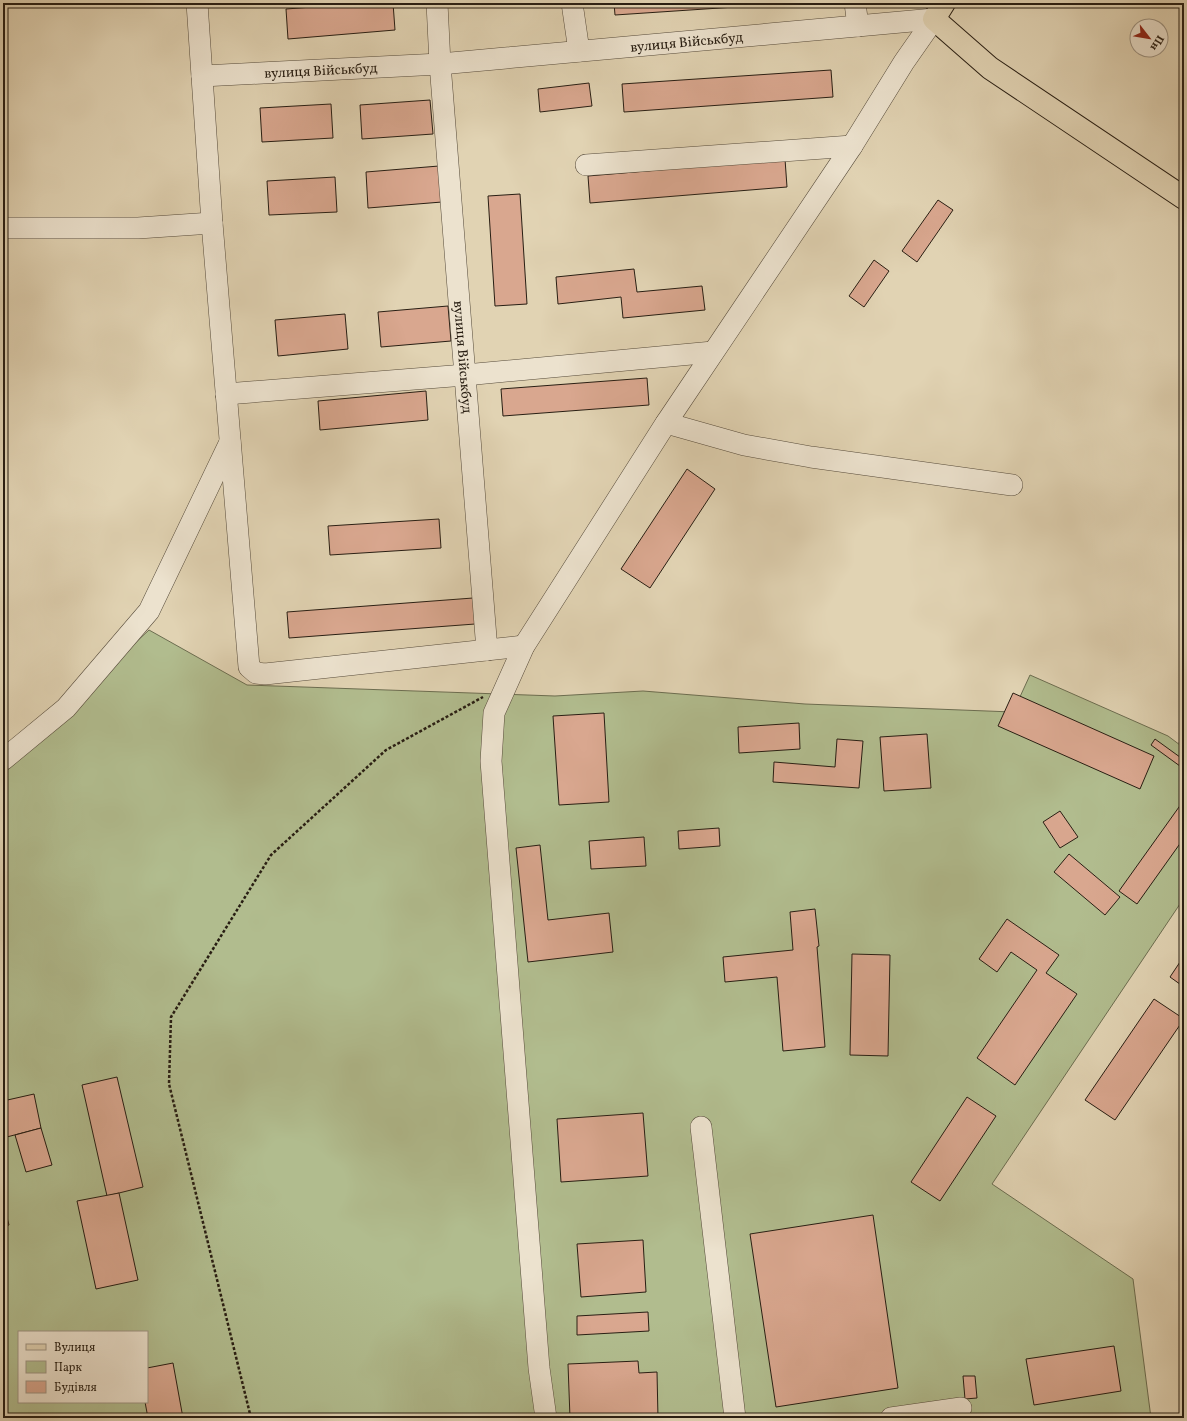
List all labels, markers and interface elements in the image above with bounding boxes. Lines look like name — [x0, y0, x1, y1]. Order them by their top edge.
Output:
north arrow — [1129, 18, 1169, 58]
street label: вулиця Військбуд — [630, 28, 744, 58]
text: Пн — [1146, 32, 1167, 53]
street label: вулиця Військбуд — [264, 59, 378, 84]
street label: вулиця Військбуд — [448, 300, 476, 414]
legend — [18, 1331, 148, 1403]
text: Вулиця — [54, 1340, 95, 1356]
text: Парк — [54, 1360, 82, 1376]
text: Будівля — [54, 1380, 97, 1396]

